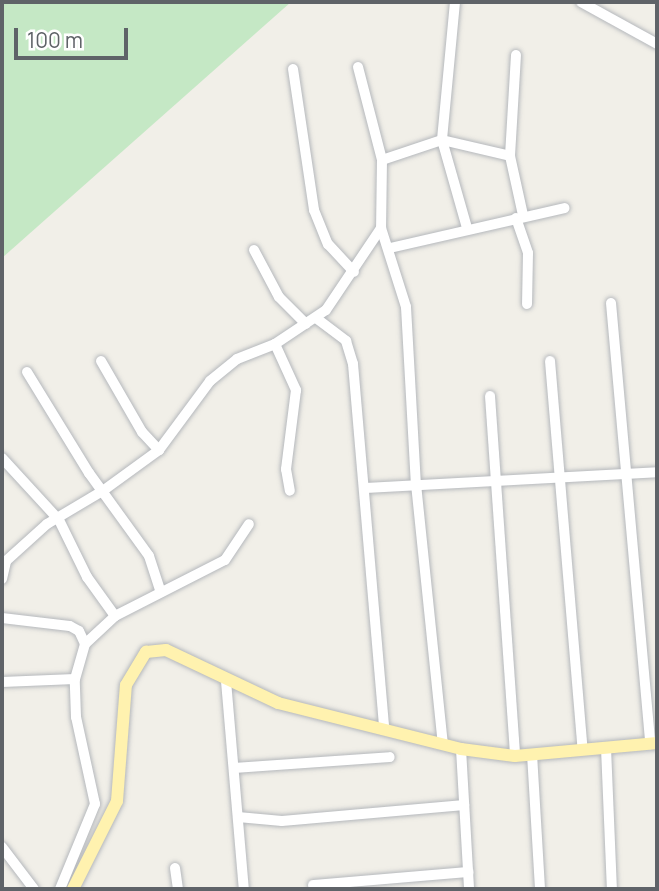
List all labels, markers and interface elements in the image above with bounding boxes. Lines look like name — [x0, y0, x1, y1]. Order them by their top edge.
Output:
scale bar — [18, 14, 131, 58]
text: 100 m — [27, 26, 83, 54]

